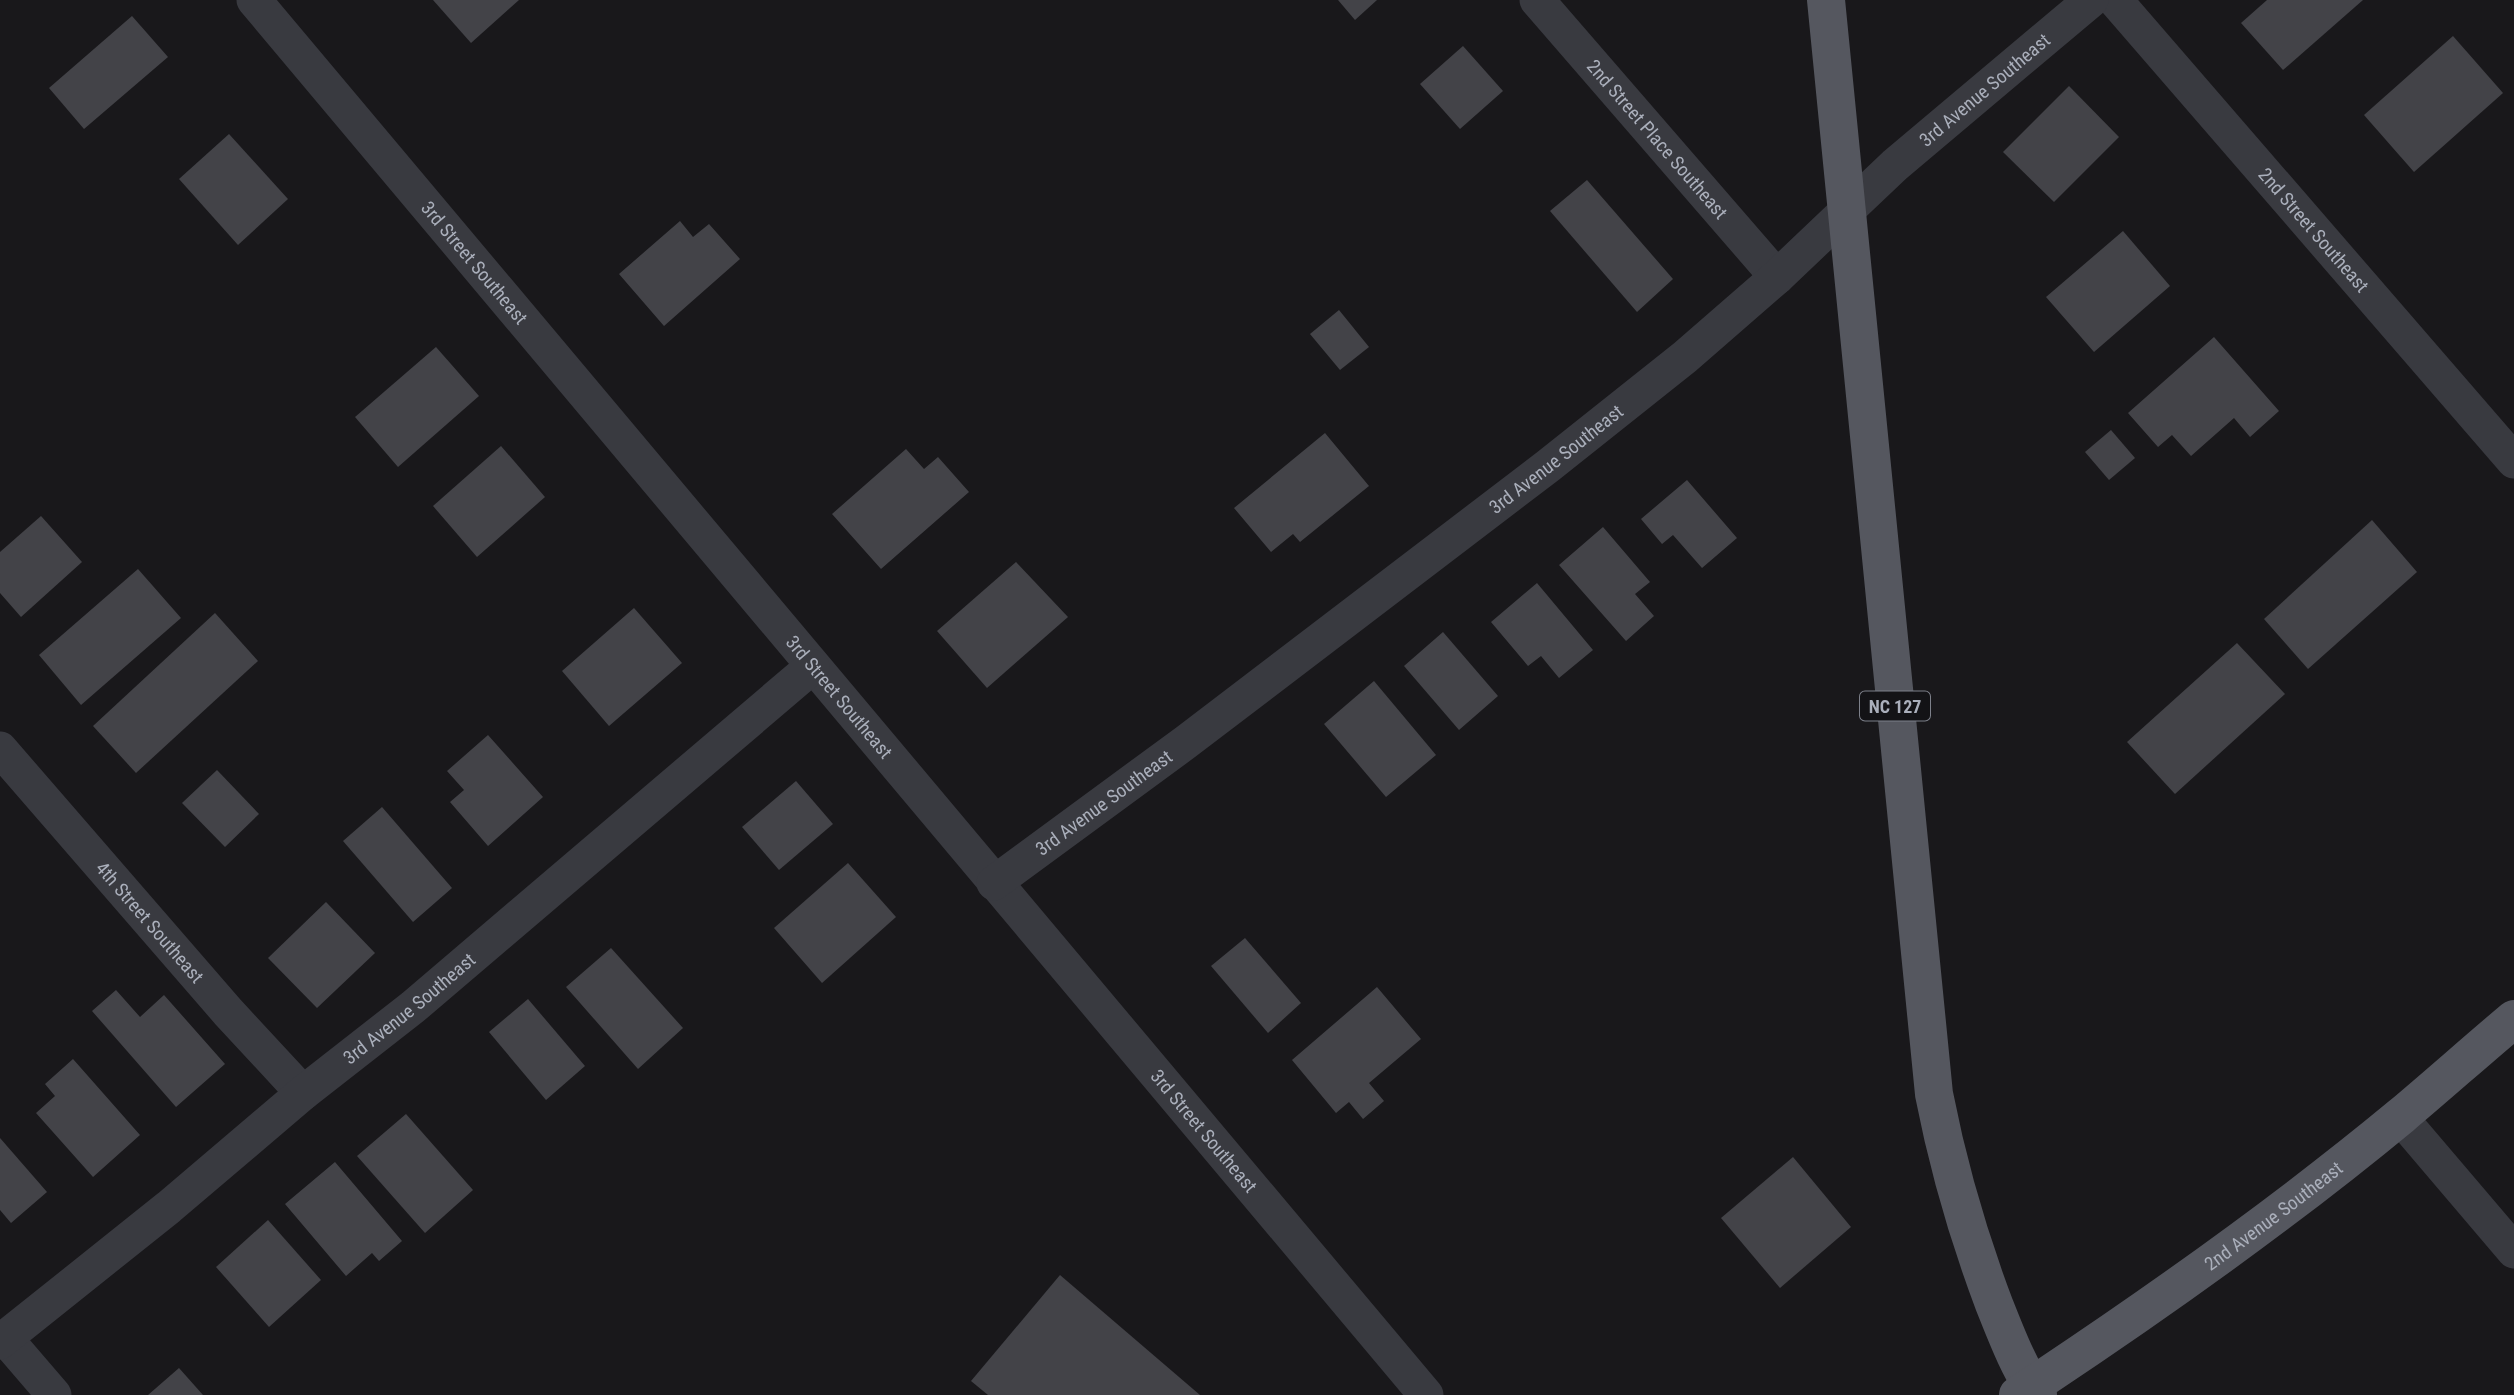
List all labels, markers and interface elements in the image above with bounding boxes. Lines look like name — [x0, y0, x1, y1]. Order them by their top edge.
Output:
street label: 3rd Avenue Southeast — [1914, 28, 2054, 151]
street label: 2nd Street Place Southeast — [1582, 55, 1733, 223]
street label: 2nd Street Southeast — [2254, 163, 2374, 297]
street label: 3rd Street Southeast — [416, 196, 533, 329]
street label: 3rd Avenue Southeast — [1484, 399, 1627, 518]
street label: 3rd Street Southeast — [781, 631, 898, 763]
road number: NC 127 — [1860, 692, 1930, 720]
street label: 3rd Avenue Southeast — [1031, 745, 1176, 860]
street label: 4th Street Southeast — [91, 857, 209, 987]
street label: 3rd Avenue Southeast — [338, 948, 480, 1069]
street label: 3rd Street Southeast — [1146, 1065, 1262, 1197]
street label: 2nd Avenue Southeast — [2200, 1156, 2347, 1275]

